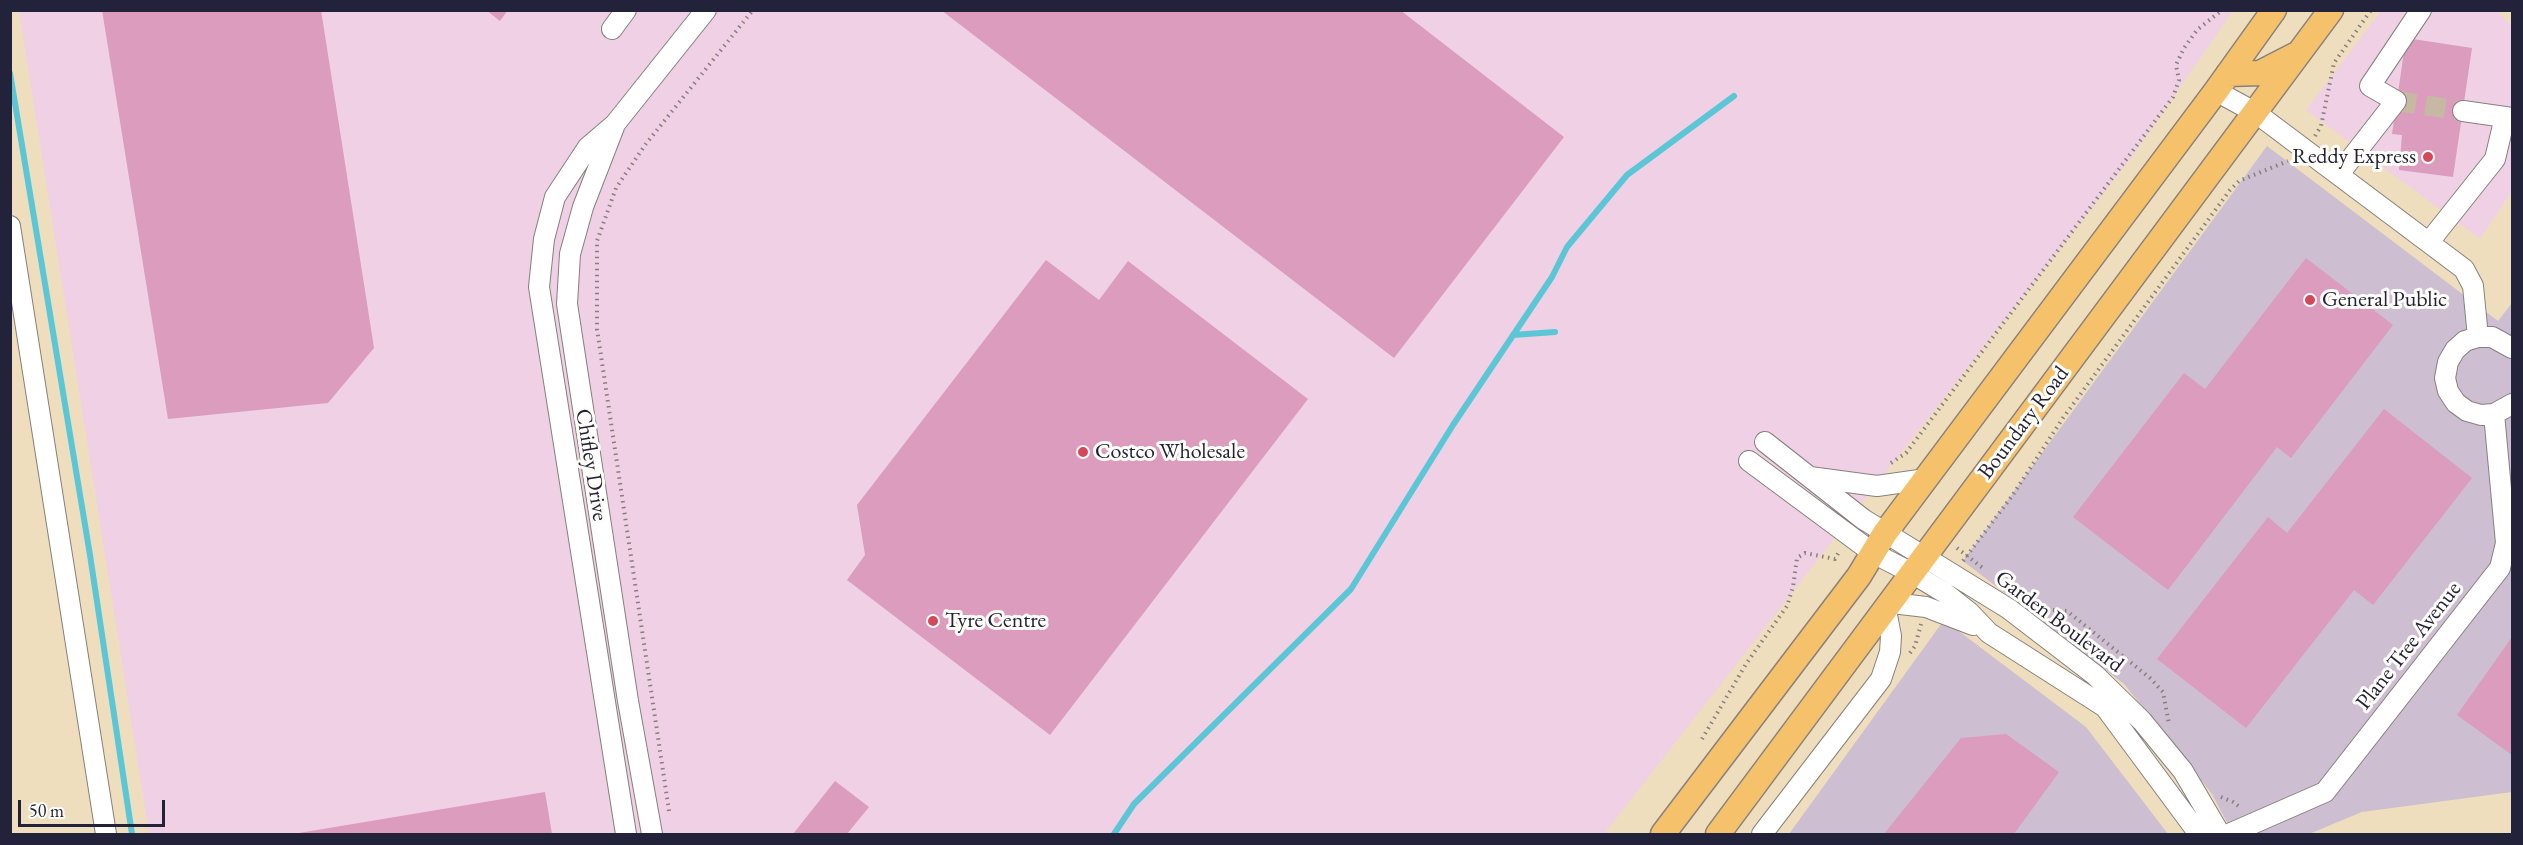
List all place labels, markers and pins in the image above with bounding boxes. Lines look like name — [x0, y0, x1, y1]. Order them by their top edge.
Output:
place label: Reddy Express — [2292, 144, 2416, 170]
marker: Reddy Express — [2421, 150, 2435, 164]
place label: General Public — [2322, 287, 2447, 313]
marker: General Public — [2303, 293, 2317, 307]
place label: Costco Wholesale — [1095, 439, 1245, 465]
marker: Costco Wholesale — [1076, 445, 1090, 459]
place label: Tyre Centre — [945, 608, 1046, 634]
marker: Tyre Centre — [926, 614, 940, 628]

